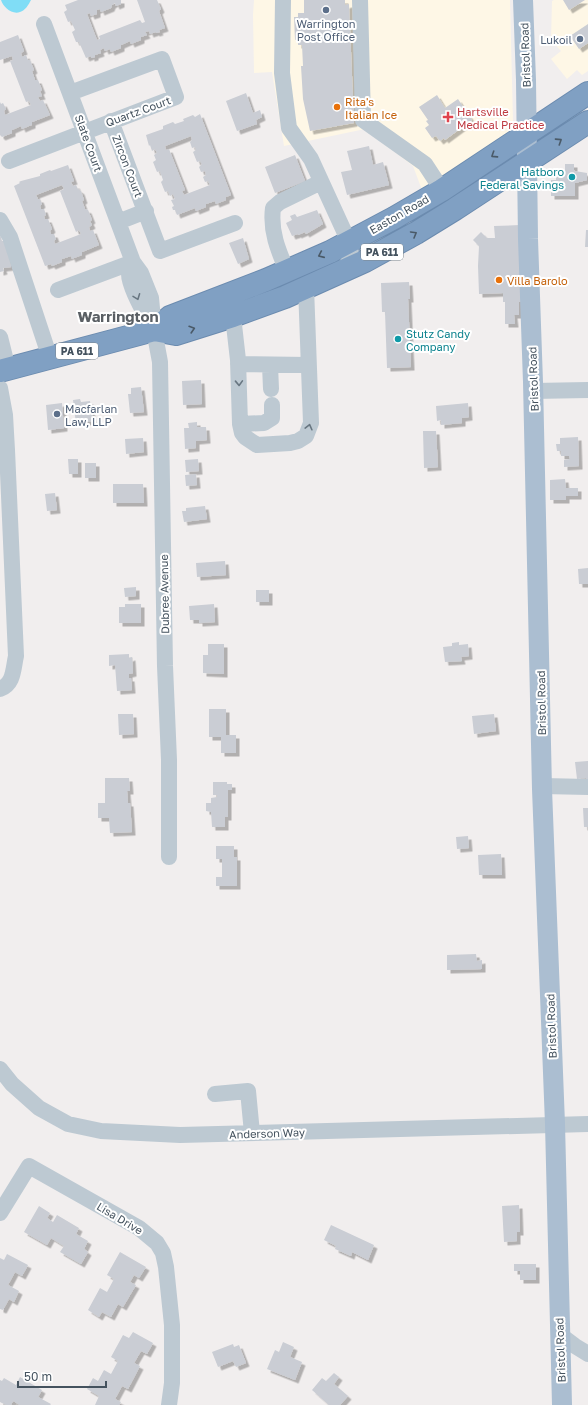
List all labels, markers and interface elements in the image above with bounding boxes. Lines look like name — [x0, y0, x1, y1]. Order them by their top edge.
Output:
marker: Warrington Post Office — [321, 5, 331, 15]
place label: Warrington Post Office — [296, 17, 356, 43]
street label: Bristol Road — [517, 22, 533, 88]
place label: Lukoil — [540, 33, 572, 46]
marker: Lukoil — [575, 34, 585, 44]
street label: Quartz Court — [104, 93, 172, 129]
place label: Rita's Italian Ice — [345, 95, 397, 121]
marker: Rita's Italian Ice — [332, 102, 342, 112]
place label: Hartsville Medical Practice — [457, 105, 544, 131]
marker: Hartsville Medical Practice — [442, 111, 454, 123]
street label: Slate Court — [73, 113, 105, 173]
street label: Zircon Court — [110, 133, 146, 199]
one-way arrow — [555, 138, 562, 146]
one-way arrow — [491, 151, 498, 158]
place label: Hatboro Federal Savings — [480, 165, 564, 191]
marker: Hatboro Federal Savings — [567, 172, 577, 182]
street label: Easton Road — [367, 192, 431, 236]
one-way arrow — [410, 231, 417, 238]
road number: PA 611 — [361, 244, 403, 260]
one-way arrow — [318, 251, 325, 259]
place label: Villa Barolo — [507, 274, 568, 287]
marker: Villa Barolo — [494, 275, 504, 285]
one-way arrow — [133, 294, 141, 301]
district label: Warrington — [77, 307, 159, 325]
one-way arrow — [189, 325, 196, 334]
place label: Stutz Candy Company — [406, 327, 470, 353]
marker: Stutz Candy Company — [393, 334, 403, 344]
road number: PA 611 — [56, 343, 98, 359]
street label: Bristol Road — [525, 346, 541, 412]
one-way arrow — [235, 380, 243, 386]
place label: Macfarlan Law, LLP — [65, 402, 117, 428]
marker: Macfarlan Law, LLP — [52, 409, 62, 419]
one-way arrow — [304, 424, 313, 431]
street label: Dubree Avenue — [157, 554, 171, 634]
street label: Bristol Road — [534, 671, 548, 735]
street label: Bristol Road — [543, 993, 559, 1059]
street label: Anderson Way — [229, 1125, 305, 1141]
street label: Lisa Drive — [95, 1199, 145, 1237]
street label: Bristol Road — [552, 1317, 568, 1383]
scale bar — [18, 1363, 106, 1389]
text: 50 m — [24, 1369, 52, 1384]

